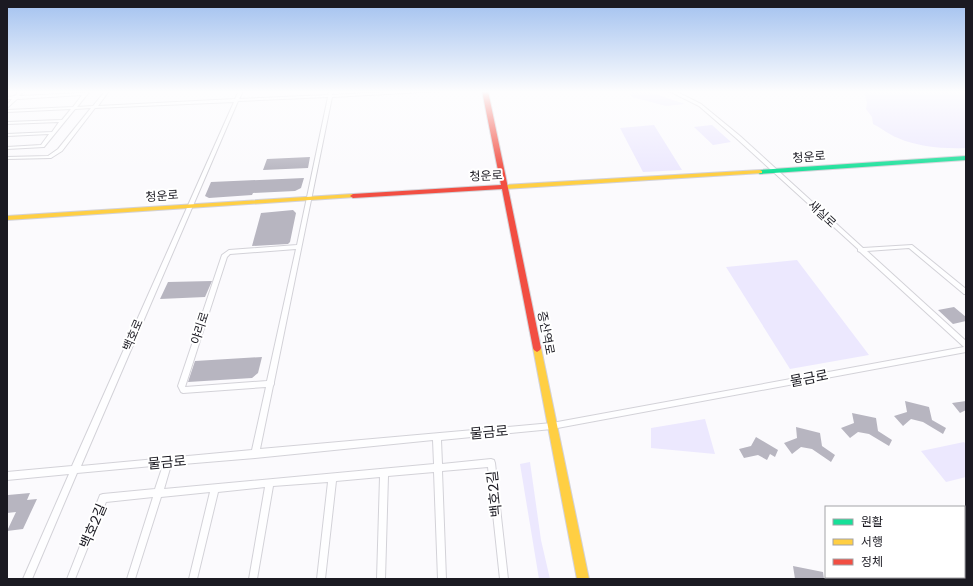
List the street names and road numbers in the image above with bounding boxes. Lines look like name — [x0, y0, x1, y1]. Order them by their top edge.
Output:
street label: 청운로 — [792, 147, 826, 166]
street label: 청운로 — [469, 166, 503, 185]
street label: 청운로 — [145, 186, 179, 205]
street label: 새실로 — [804, 196, 840, 231]
street label: 야리로 — [186, 309, 213, 346]
street label: 증산역로 — [534, 310, 559, 356]
street label: 백호로 — [118, 316, 147, 353]
street label: 물금로 — [788, 364, 830, 392]
street label: 물금로 — [469, 420, 509, 444]
street label: 물금로 — [147, 450, 187, 474]
street label: 백호2길 — [482, 470, 506, 518]
street label: 백호2길 — [75, 501, 111, 551]

